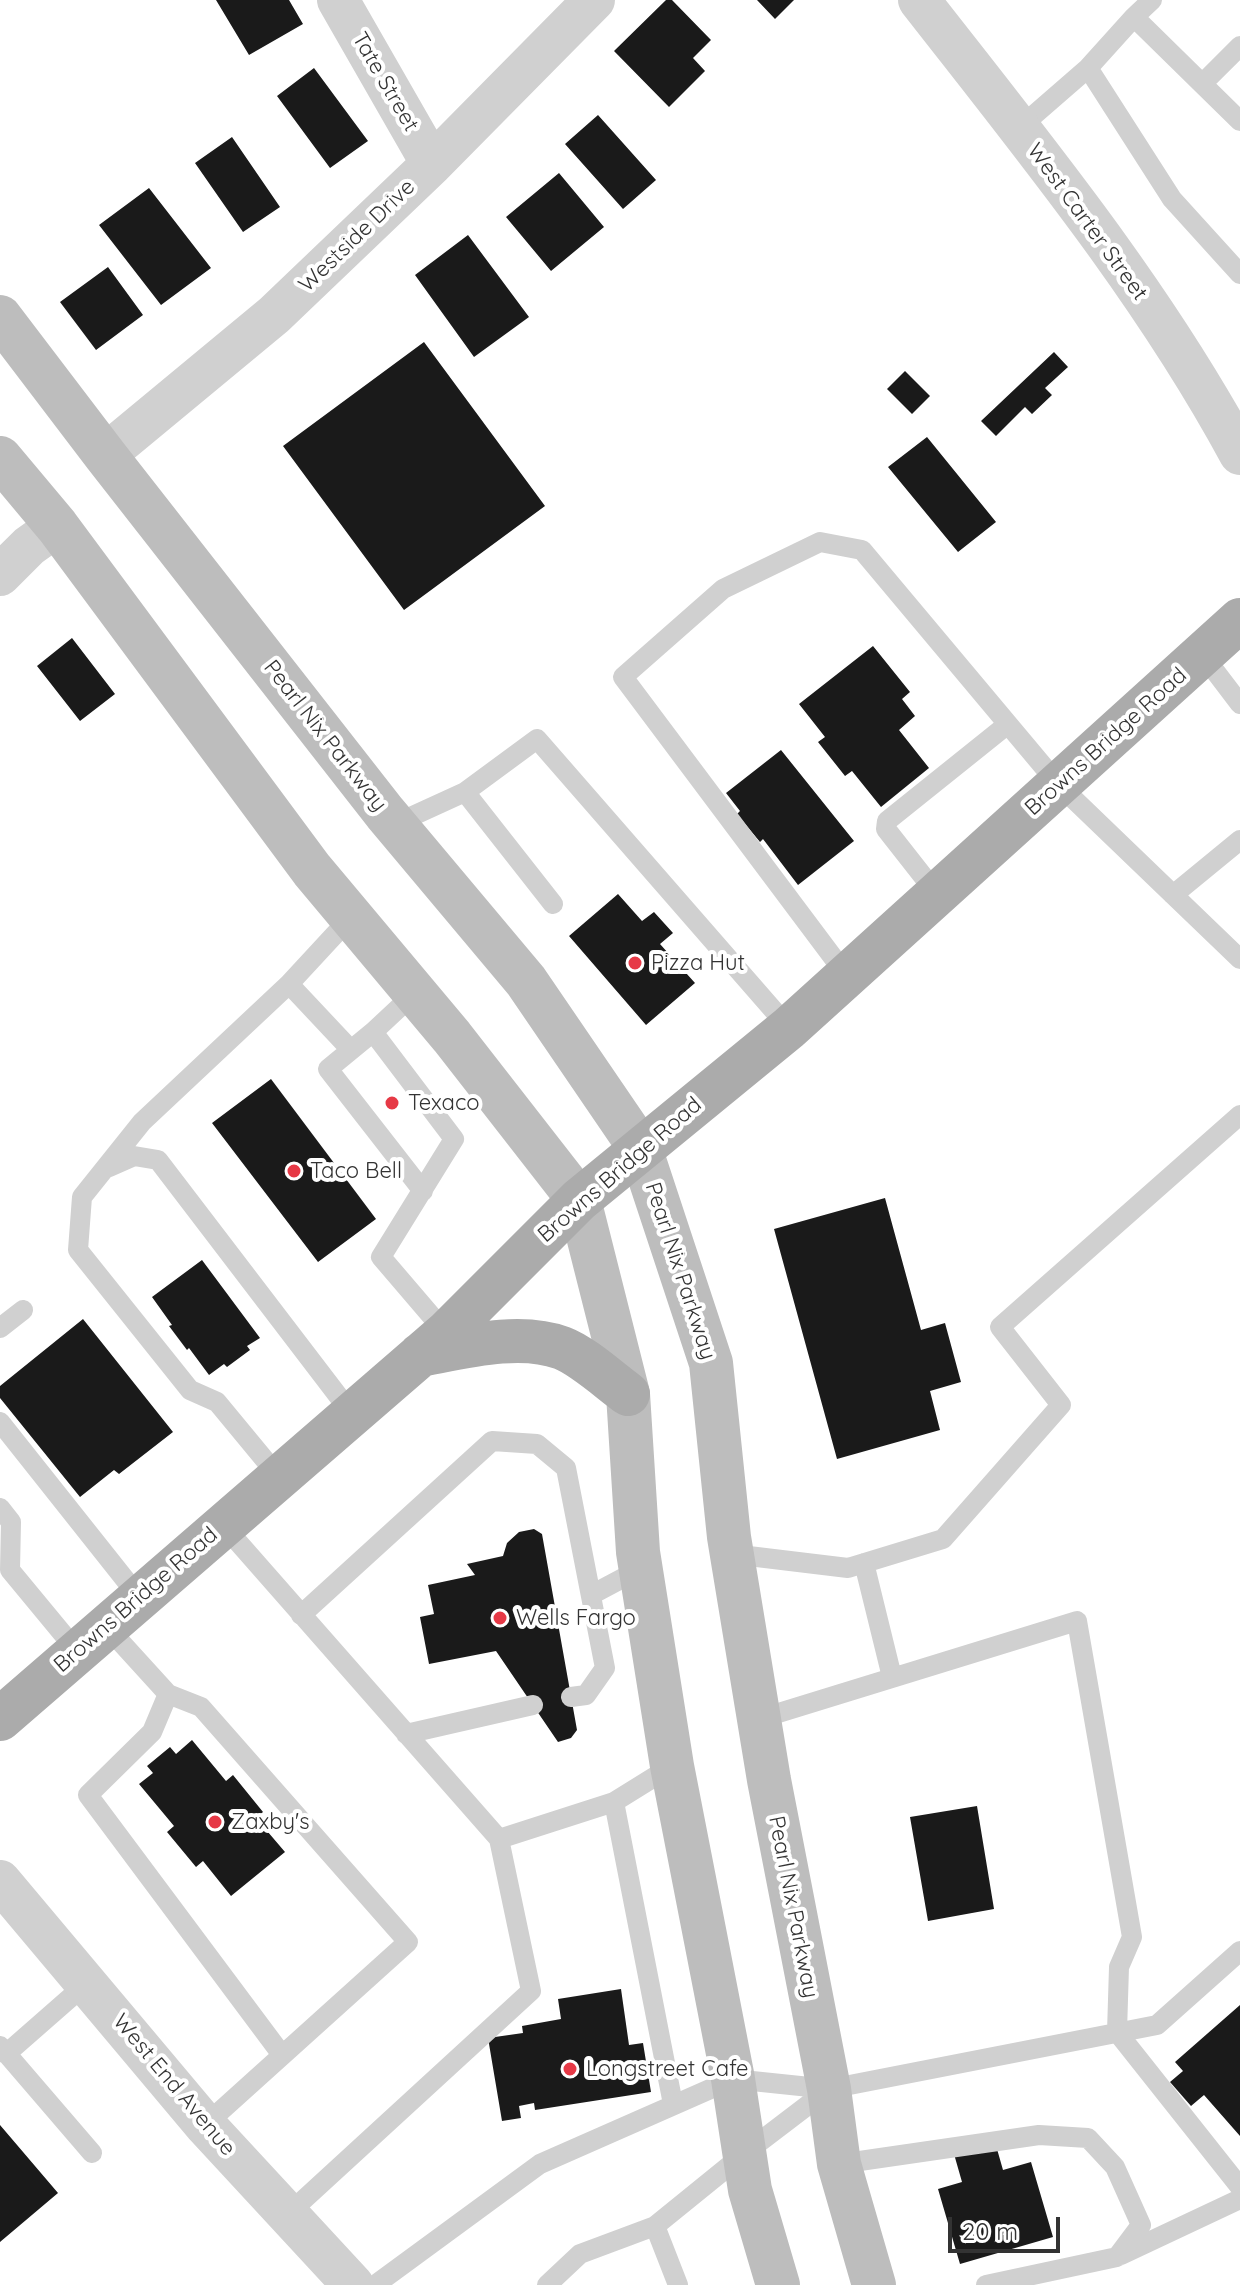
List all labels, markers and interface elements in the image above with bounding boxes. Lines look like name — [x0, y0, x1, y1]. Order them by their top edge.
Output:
street label: Tate Street — [346, 28, 424, 136]
street label: West Carter Street — [1021, 138, 1153, 306]
street label: Westside Drive — [293, 174, 421, 298]
street label: Pearl Nix Parkway — [258, 655, 392, 817]
street label: Browns Bridge Road — [1020, 662, 1192, 822]
place label: Pizza Hut — [651, 950, 745, 976]
marker: Pizza Hut — [626, 954, 644, 972]
place label: Texaco — [408, 1090, 480, 1116]
street label: Browns Bridge Road — [533, 1092, 707, 1248]
marker: Texaco — [383, 1094, 401, 1112]
place label: Taco Bell — [310, 1158, 402, 1184]
marker: Taco Bell — [285, 1162, 303, 1180]
street label: Pearl Nix Parkway — [639, 1179, 721, 1363]
street label: Browns Bridge Road — [49, 1522, 223, 1678]
place label: Wells Fargo — [516, 1605, 636, 1631]
marker: Wells Fargo — [491, 1609, 509, 1627]
place label: Zaxby's — [231, 1809, 310, 1835]
marker: Zaxby's — [206, 1813, 224, 1831]
street label: Pearl Nix Parkway — [762, 1814, 824, 2000]
street label: West End Avenue — [107, 2009, 241, 2161]
place label: Longstreet Cafe — [586, 2056, 749, 2082]
marker: Longstreet Cafe — [561, 2060, 579, 2078]
scale bar — [952, 2201, 1064, 2251]
text: 20 m — [962, 2216, 1018, 2246]

